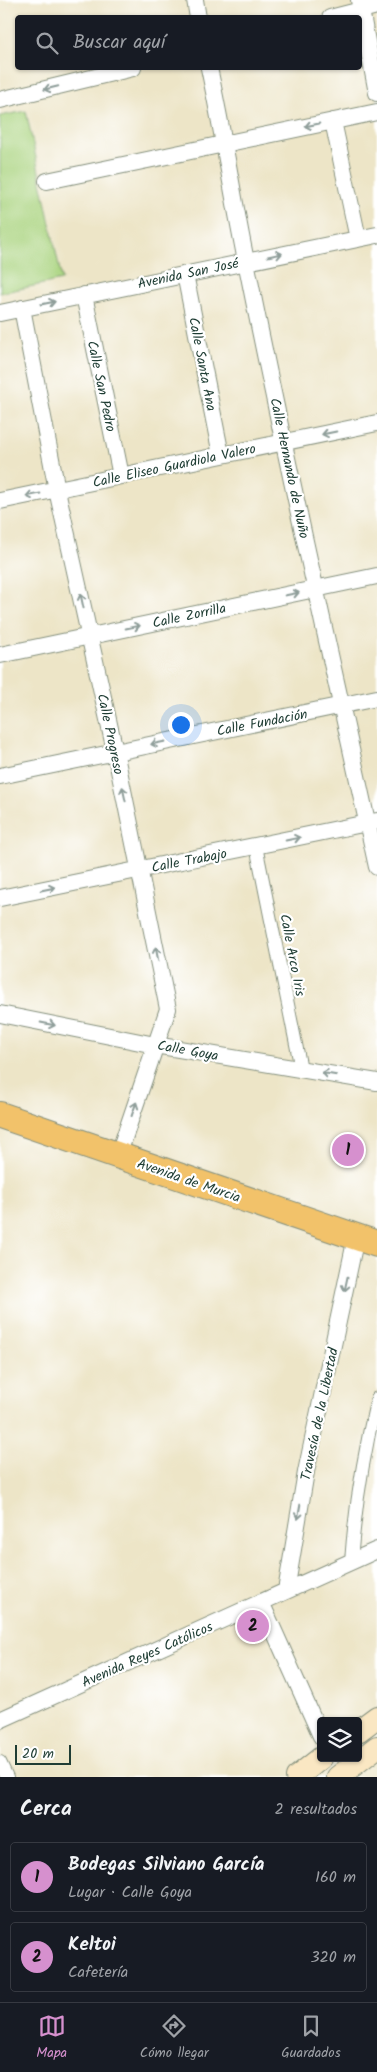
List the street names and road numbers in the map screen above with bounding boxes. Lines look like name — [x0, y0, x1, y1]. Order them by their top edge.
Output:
street label: Avenida San José — [136, 252, 242, 295]
street label: Calle Santa Ana — [182, 315, 222, 413]
street label: Calle San Pedro — [81, 339, 121, 434]
street label: Calle Hernando de Nuño — [263, 396, 315, 541]
street label: Calle Eliseo Guardiola Valero — [91, 438, 258, 494]
street label: Calle Zorrilla — [150, 597, 228, 635]
street label: Calle Progreso — [91, 692, 129, 777]
street label: Calle Fundación — [215, 703, 310, 743]
street label: Calle Trabajo — [150, 843, 229, 879]
street label: Calle Arco Iris — [273, 912, 311, 998]
street label: Calle Goya — [156, 1035, 220, 1067]
street label: Avenida de Murcia — [134, 1153, 243, 1209]
street label: Travesía de la Libertad — [295, 1345, 345, 1483]
street label: Avenida Reyes Católicos — [78, 1616, 217, 1694]

